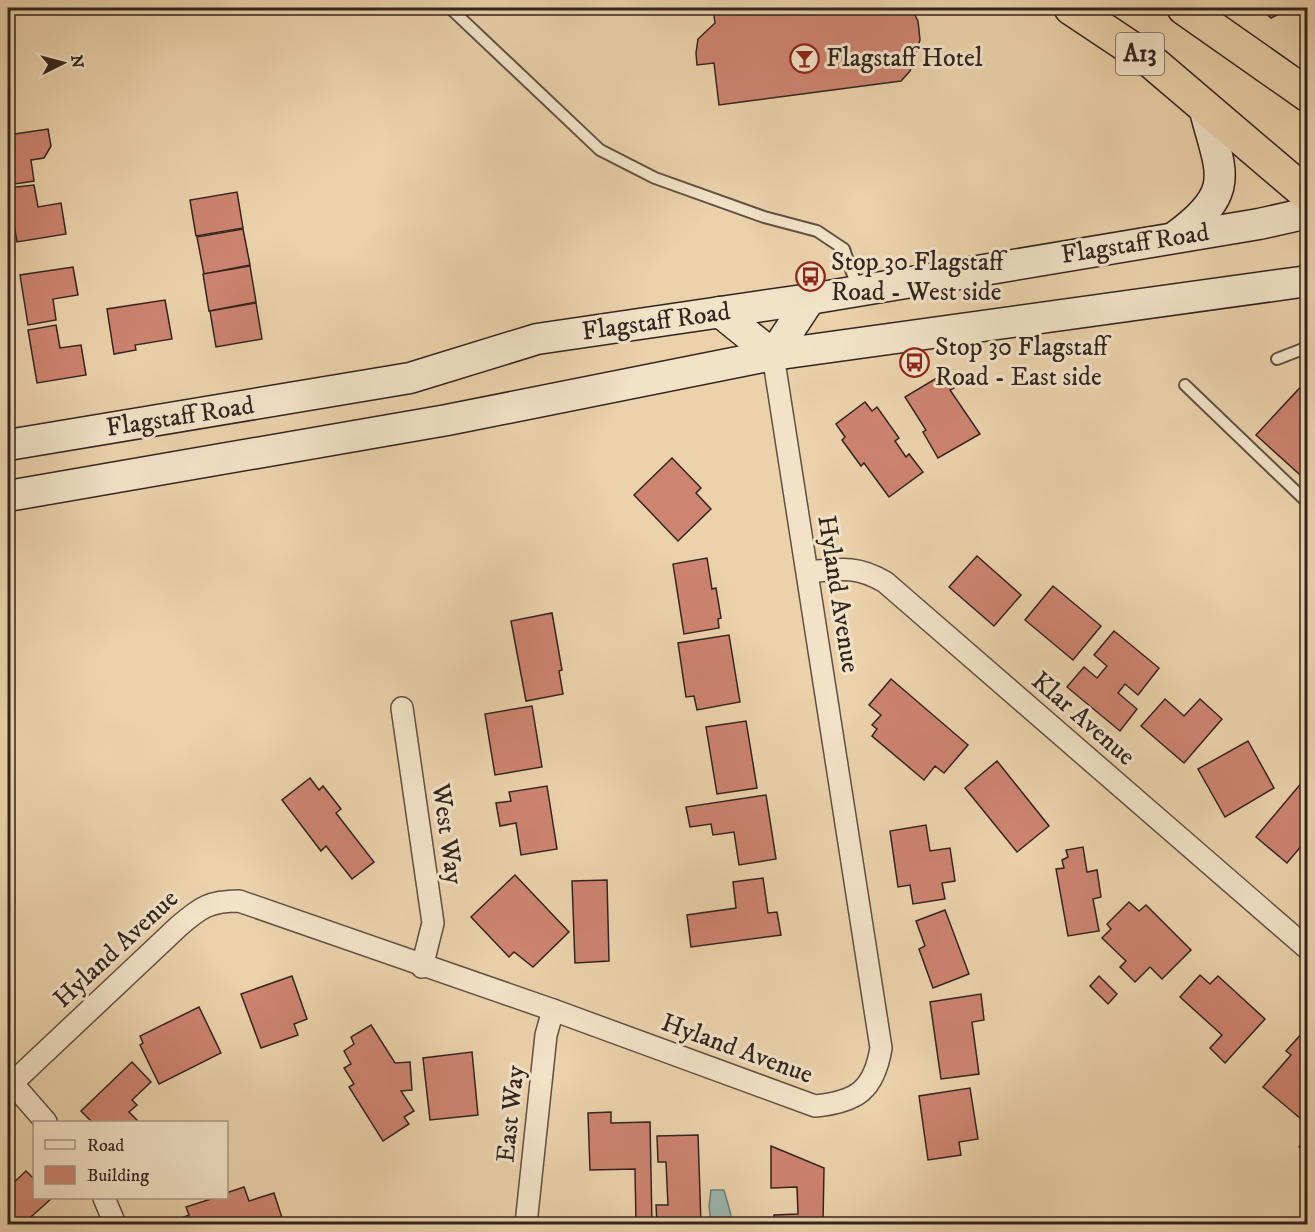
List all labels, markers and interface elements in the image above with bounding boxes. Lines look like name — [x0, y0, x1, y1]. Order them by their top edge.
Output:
north arrow — [33, 33, 93, 93]
road number: A13 — [1116, 33, 1164, 75]
bar icon: Flagstaff Hotel — [789, 42, 821, 74]
place label: Flagstaff Hotel — [826, 42, 983, 75]
text: N — [66, 54, 88, 69]
street label: Flagstaff Road — [1059, 216, 1211, 272]
place label: Stop 30 Flagstaff Road - West side — [831, 246, 1008, 309]
bus stop icon: Stop 30 Flagstaff Road - West side — [794, 261, 826, 293]
street label: Flagstaff Road — [580, 295, 732, 349]
place label: Stop 30 Flagstaff Road - East side — [935, 331, 1112, 394]
bus stop icon: Stop 30 Flagstaff Road - East side — [898, 346, 930, 378]
street label: Flagstaff Road — [104, 389, 256, 445]
street label: Hyland Avenue — [809, 513, 867, 675]
street label: Klar Avenue — [1024, 665, 1142, 773]
street label: West Way — [423, 780, 470, 887]
street label: Hyland Avenue — [47, 883, 185, 1015]
street label: Hyland Avenue — [657, 1006, 817, 1092]
street label: East Way — [489, 1063, 533, 1164]
legend — [33, 1121, 228, 1199]
text: Road — [87, 1135, 124, 1157]
text: Building — [87, 1165, 149, 1187]

